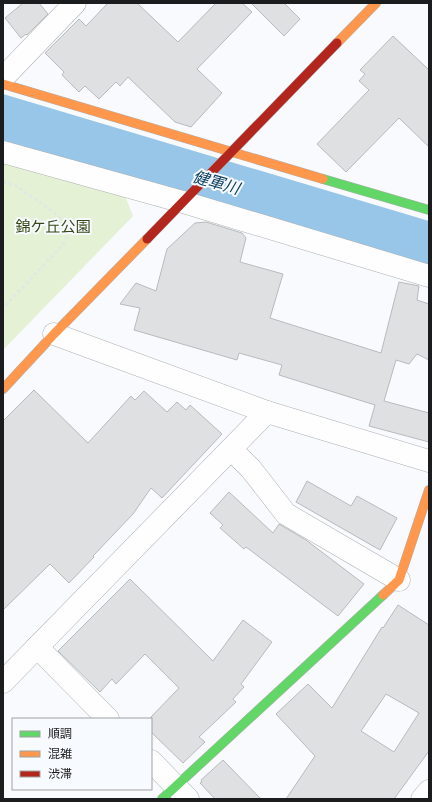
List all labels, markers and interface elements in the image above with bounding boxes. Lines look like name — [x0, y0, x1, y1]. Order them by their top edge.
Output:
water label: 健軍川 — [190, 167, 244, 200]
park label: 錦ケ丘公園 — [15, 218, 91, 236]
legend — [12, 718, 152, 790]
text: 順調 — [48, 727, 72, 742]
text: 混雑 — [48, 747, 72, 762]
text: 渋滞 — [48, 767, 72, 782]

